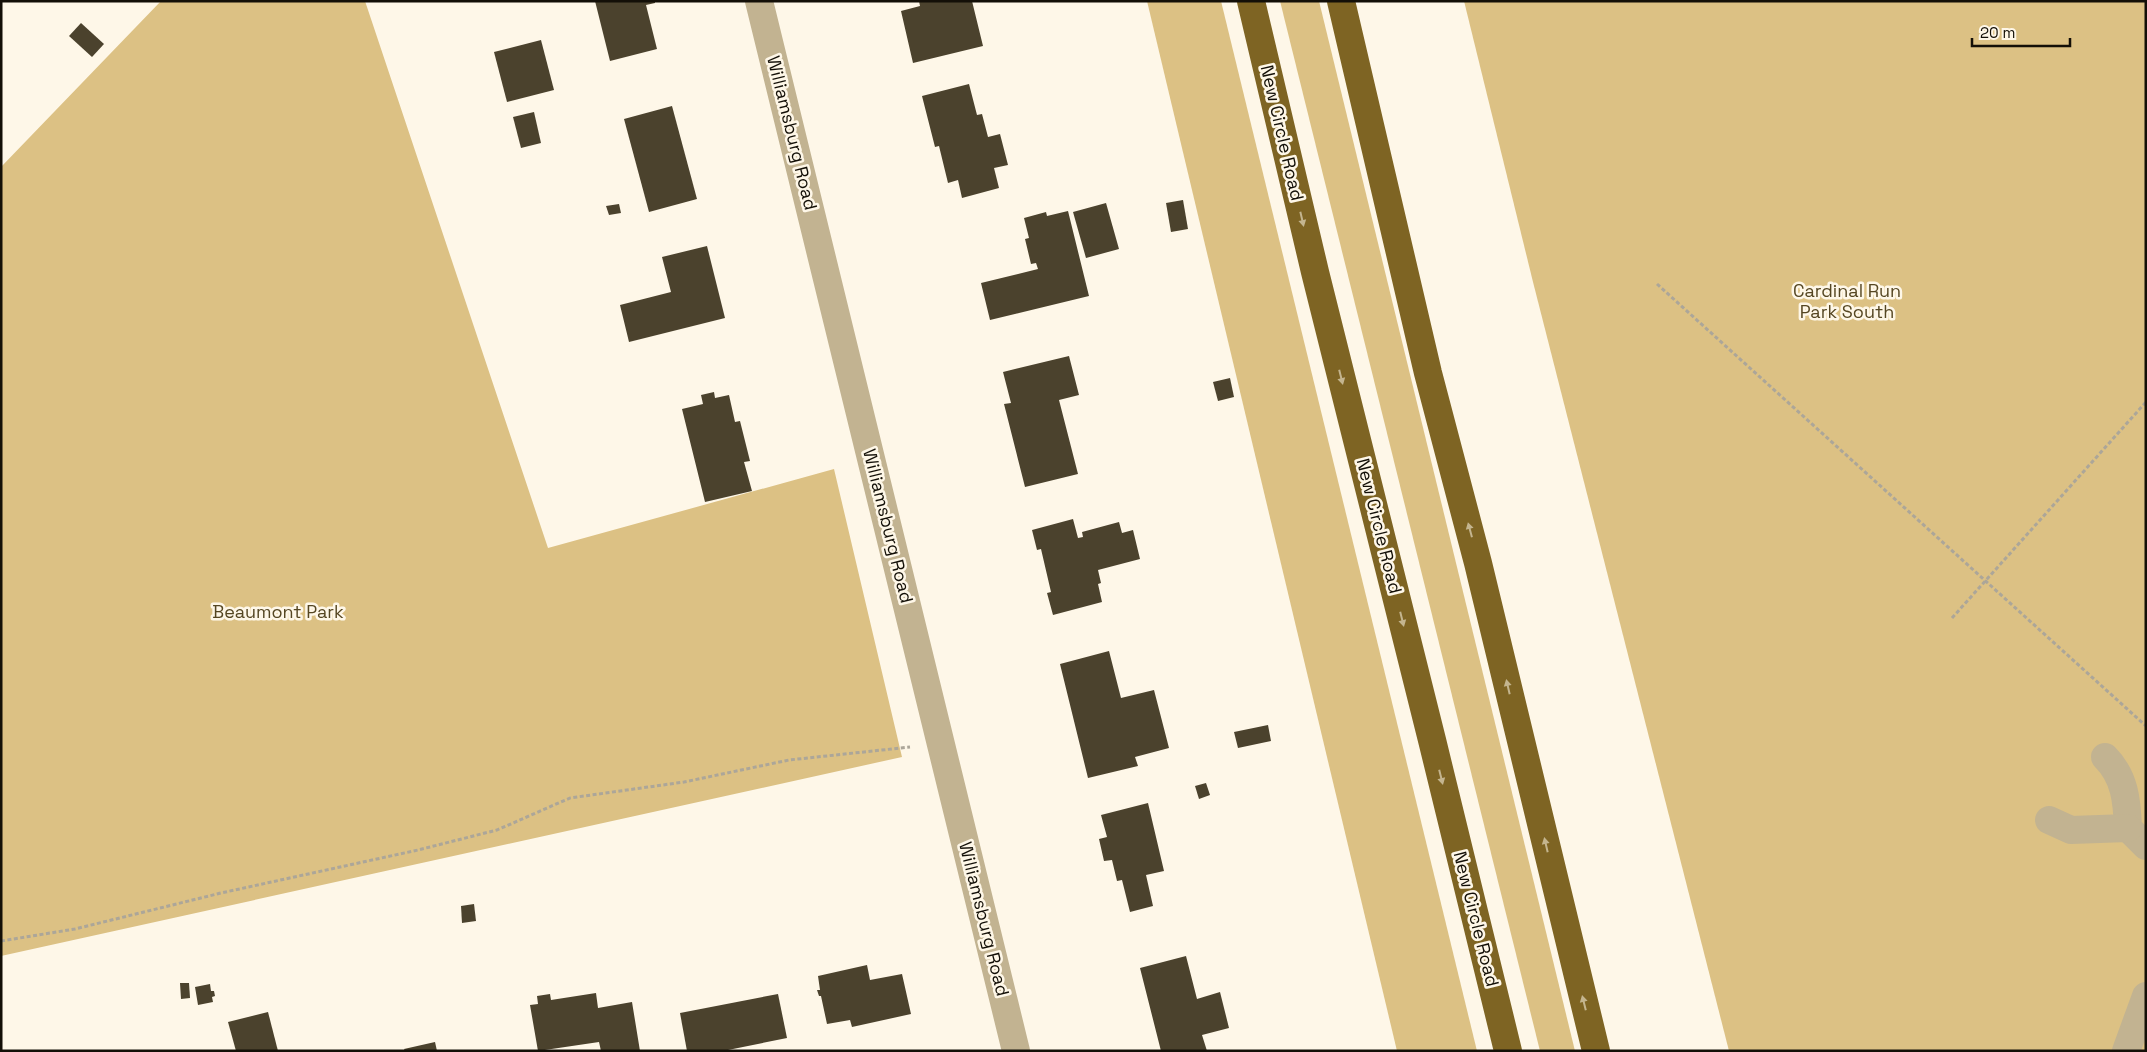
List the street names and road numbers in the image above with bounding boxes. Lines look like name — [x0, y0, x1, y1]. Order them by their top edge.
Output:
street label: Williamsburg Road — [762, 53, 823, 212]
street label: New Circle Road — [1256, 63, 1309, 203]
street label: Williamsburg Road — [858, 446, 919, 605]
street label: New Circle Road — [1352, 456, 1407, 596]
street label: Williamsburg Road — [954, 839, 1015, 998]
street label: New Circle Road — [1449, 849, 1504, 989]

